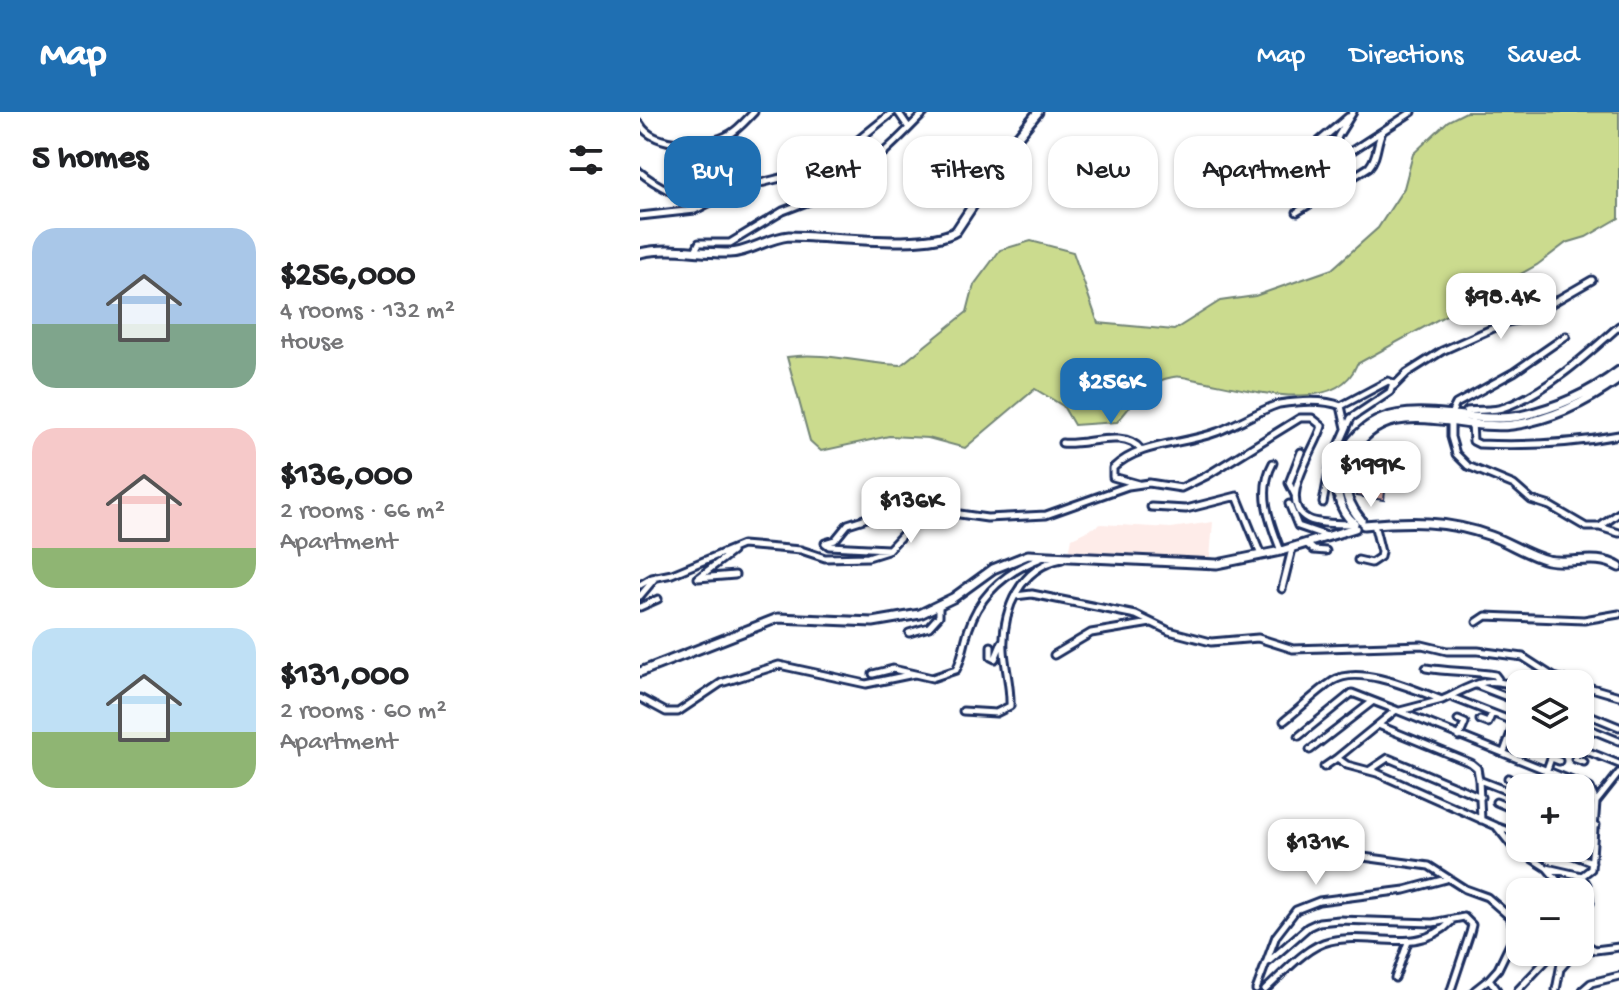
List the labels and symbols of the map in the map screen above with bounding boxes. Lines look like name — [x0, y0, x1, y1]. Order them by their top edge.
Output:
pin: $98.4K — [1436, 273, 1566, 341]
pin: $256K — [1055, 358, 1167, 426]
pin: $199K — [1315, 441, 1427, 509]
pin: $136K — [855, 477, 967, 545]
pin: $131K — [1260, 819, 1372, 887]

